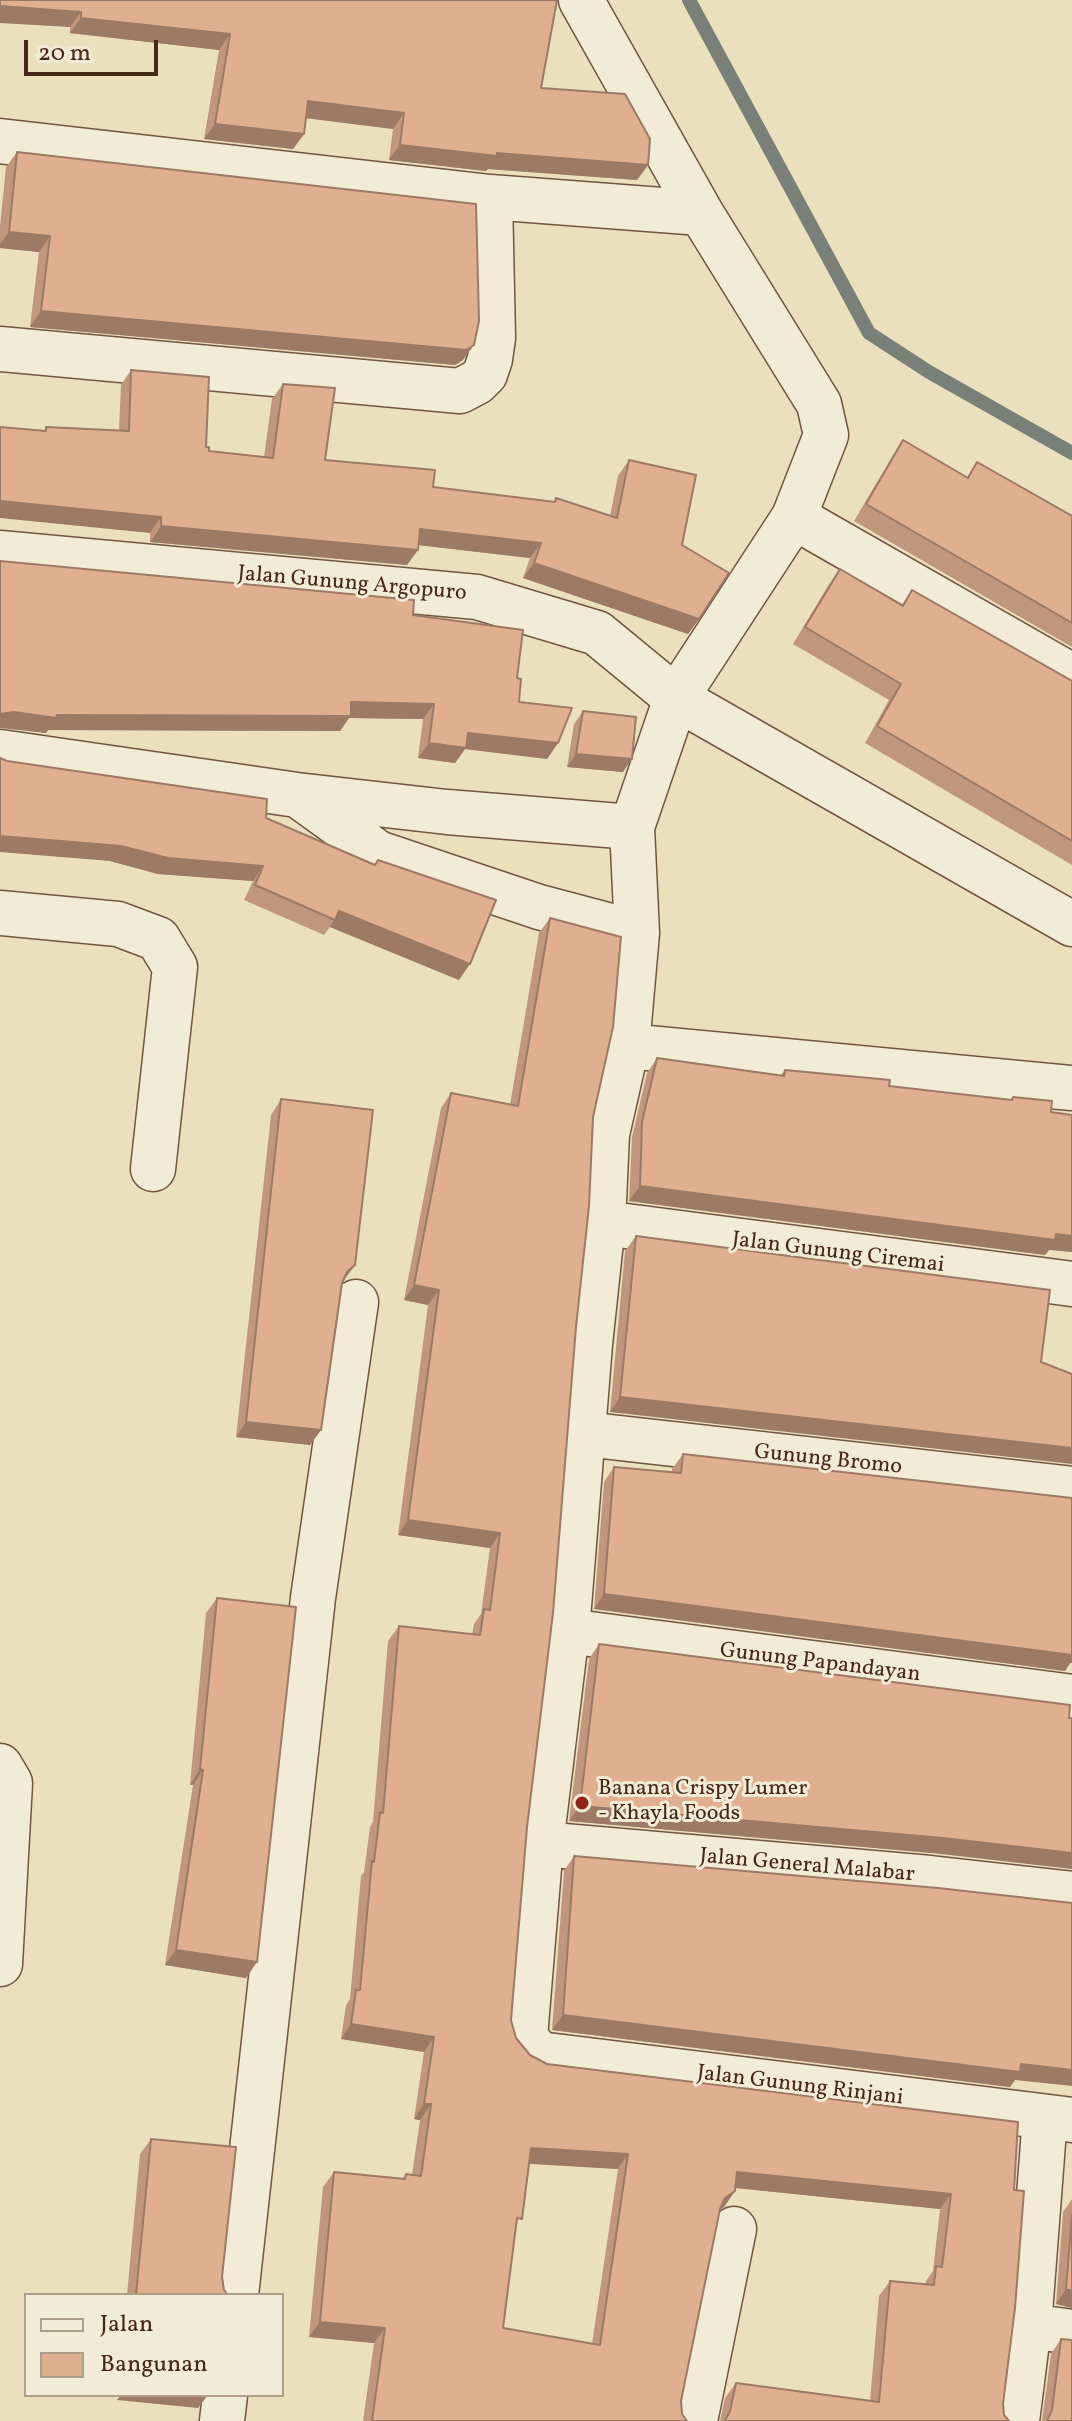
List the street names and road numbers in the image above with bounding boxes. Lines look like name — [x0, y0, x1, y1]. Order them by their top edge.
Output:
street label: Jalan Gunung Argopuro — [236, 562, 468, 608]
street label: Jalan Gunung Ciremai — [730, 1228, 946, 1280]
street label: Gunung Bromo — [753, 1440, 903, 1482]
street label: Gunung Papandayan — [718, 1639, 922, 1689]
street label: Jalan General Malabar — [698, 1844, 916, 1890]
street label: Jalan Gunung Rinjani — [695, 2061, 905, 2113]

